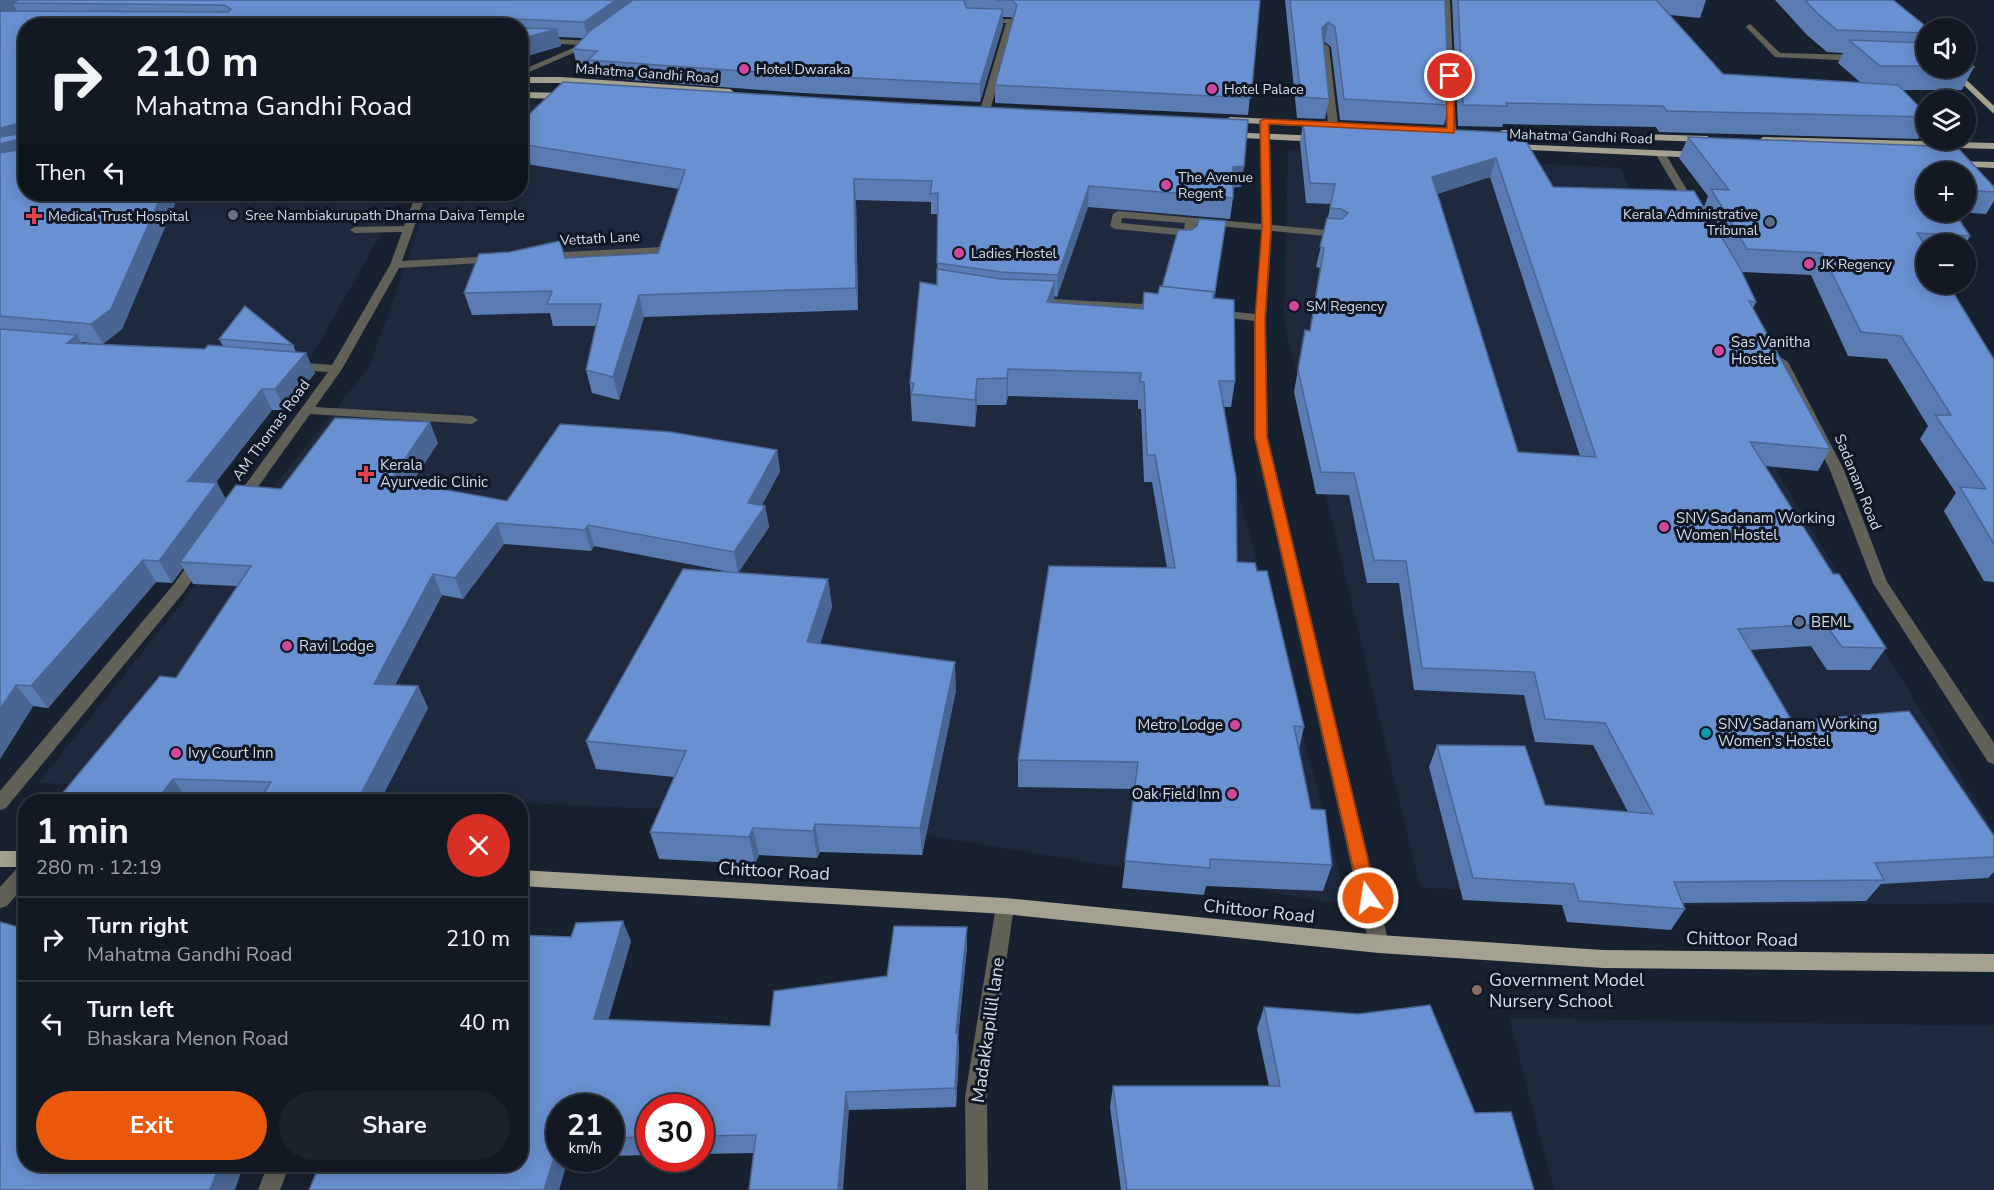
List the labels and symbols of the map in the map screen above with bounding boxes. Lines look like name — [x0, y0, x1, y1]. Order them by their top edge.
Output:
pin — [1424, 50, 1475, 101]
street label: Mahatma Gandhi Road — [575, 59, 719, 88]
place label: Hotel Dwaraka — [756, 60, 851, 79]
marker: Hotel Dwaraka — [737, 62, 751, 76]
place label: Hotel Palace — [1224, 80, 1304, 99]
marker: Hotel Palace — [1205, 82, 1219, 96]
street label: Mahatma Gandhi Road — [1509, 124, 1653, 149]
place label: The Avenue Regent — [1178, 168, 1253, 203]
marker: The Avenue Regent — [1159, 178, 1173, 192]
place label: Kerala Administrative Tribunal — [1623, 205, 1759, 240]
place label: Sree Nambiakurupath Dharma Daiva Temple — [245, 206, 525, 225]
marker: Medical Trust Hospital — [25, 207, 43, 225]
place label: Medical Trust Hospital — [48, 207, 190, 226]
marker: Sree Nambiakurupath Dharma Daiva Temple — [226, 208, 240, 222]
marker: Kerala Administrative Tribunal — [1763, 215, 1777, 229]
street label: Vettath Lane — [558, 227, 641, 250]
place label: Ladies Hostel — [971, 244, 1058, 263]
marker: Ladies Hostel — [952, 246, 966, 260]
place label: JK Regency — [1820, 255, 1893, 274]
marker: JK Regency — [1802, 257, 1816, 271]
place label: SM Regency — [1306, 297, 1385, 316]
marker: SM Regency — [1287, 299, 1301, 313]
place label: Sas Vanitha Hostel — [1731, 332, 1810, 369]
marker: Sas Vanitha Hostel — [1712, 344, 1726, 358]
street label: AM Thomas Road — [228, 375, 314, 485]
street label: Sadanam Road — [1830, 431, 1886, 533]
place label: Kerala Ayurvedic Clinic — [380, 455, 488, 492]
marker: Kerala Ayurvedic Clinic — [357, 465, 375, 483]
place label: SNV Sadanam Working Women Hostel — [1676, 508, 1835, 545]
marker: SNV Sadanam Working Women Hostel — [1657, 520, 1671, 534]
place label: BEML — [1811, 612, 1851, 632]
marker: BEML — [1792, 615, 1806, 629]
place label: Ravi Lodge — [299, 636, 374, 656]
marker: Ravi Lodge — [280, 639, 294, 653]
place label: SNV Sadanam Working Women's Hostel — [1718, 714, 1877, 751]
place label: Metro Lodge — [1138, 715, 1223, 735]
marker: Metro Lodge — [1228, 718, 1242, 732]
marker: SNV Sadanam Working Women's Hostel — [1699, 726, 1713, 740]
place label: Ivy Court Inn — [188, 743, 274, 763]
marker: Ivy Court Inn — [169, 746, 183, 760]
place label: Oak Field Inn — [1132, 784, 1220, 804]
marker: Oak Field Inn — [1225, 787, 1239, 801]
street label: Chittoor Road — [718, 856, 830, 886]
position arrow — [1336, 866, 1400, 930]
street label: Chittoor Road — [1202, 893, 1316, 929]
street label: Chittoor Road — [1686, 926, 1798, 952]
street label: Madakkapillil lane — [966, 956, 1010, 1104]
place label: Government Model Nursery School — [1489, 968, 1645, 1013]
marker: Government Model Nursery School — [1470, 983, 1484, 997]
speed limit sign: 30 — [636, 1094, 714, 1172]

